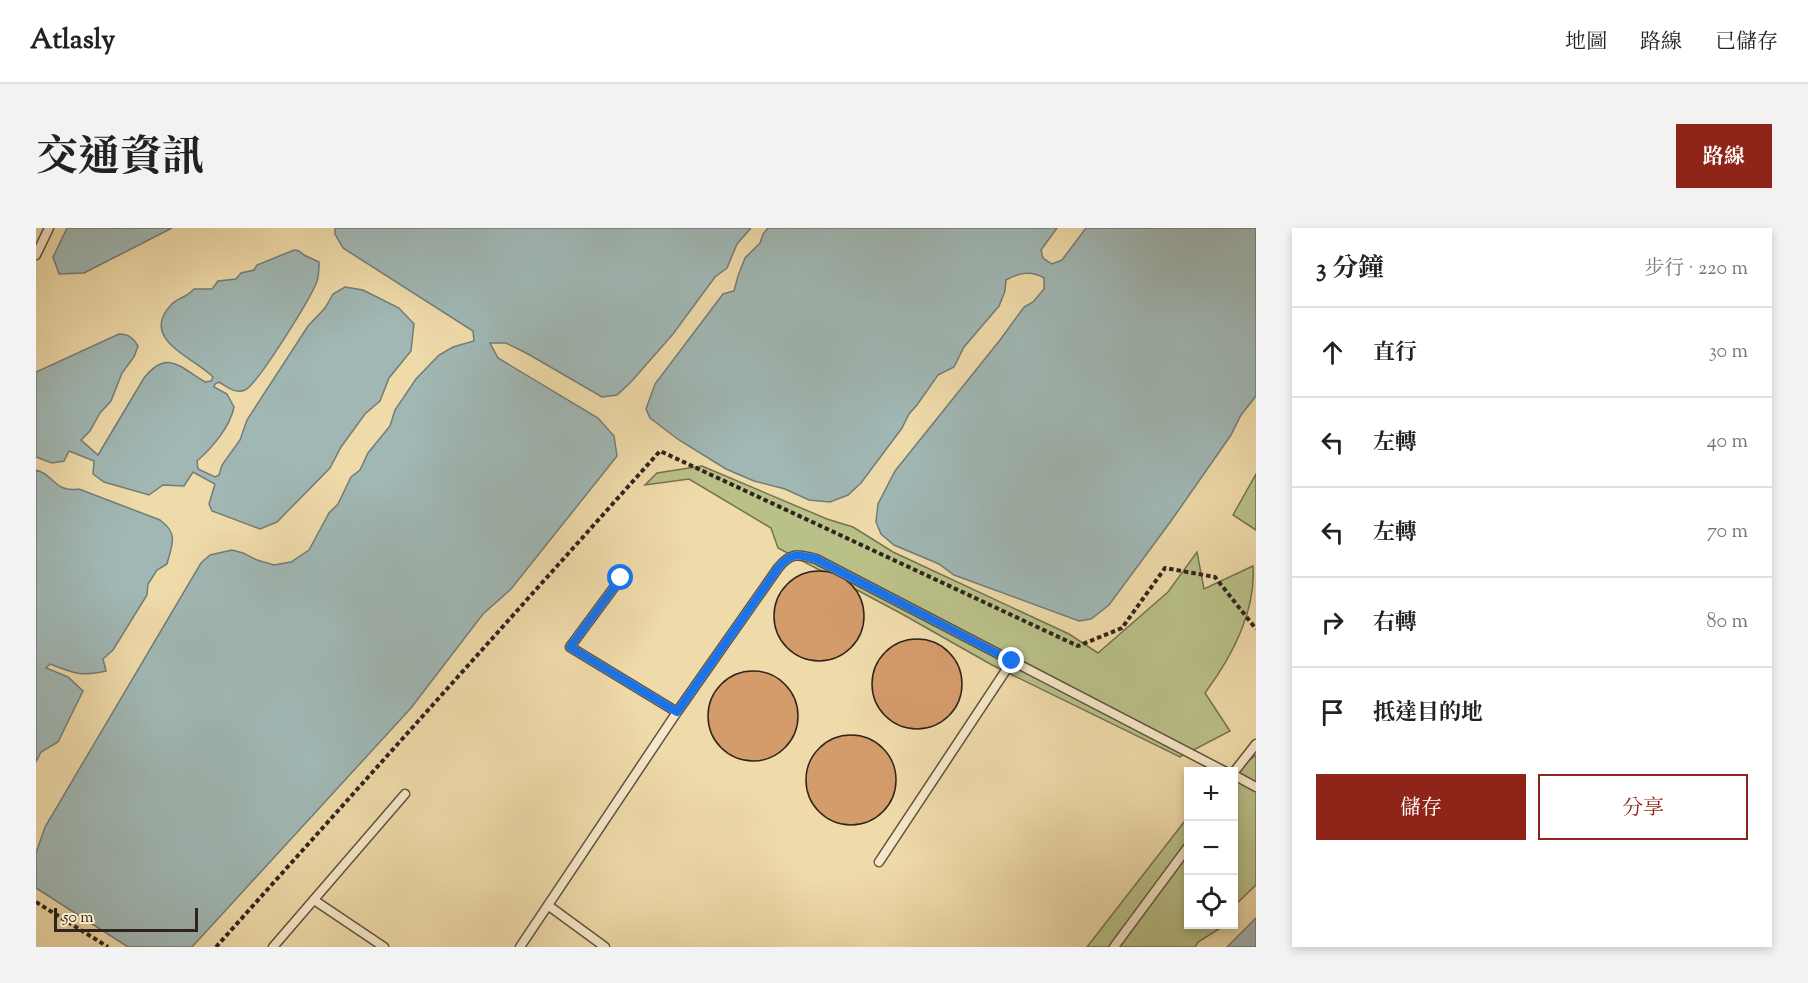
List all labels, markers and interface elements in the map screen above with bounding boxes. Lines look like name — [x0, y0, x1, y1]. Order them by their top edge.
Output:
text: Atlasly — [30, 21, 115, 61]
text: 地圖 — [1565, 28, 1607, 58]
text: 路線 — [1640, 28, 1682, 58]
text: 已儲存 — [1715, 28, 1778, 58]
button: 路線 — [1676, 124, 1772, 188]
text: 交通資訊 — [36, 130, 204, 190]
text: 3 分鐘 — [1316, 251, 1384, 288]
text: 步行 · 220 m — [1644, 255, 1748, 284]
icon: ahead — [1316, 336, 1349, 369]
text: 直行 — [1373, 338, 1417, 370]
text: 30 m — [1709, 338, 1748, 367]
icon: left — [1316, 426, 1349, 459]
text: 左轉 — [1373, 428, 1417, 460]
text: 40 m — [1707, 428, 1748, 457]
icon: left — [1316, 516, 1349, 549]
text: 左轉 — [1373, 518, 1417, 550]
text: 70 m — [1707, 518, 1748, 547]
route start — [607, 564, 633, 590]
icon: right — [1316, 606, 1349, 639]
text: 右轉 — [1373, 608, 1417, 640]
text: 80 m — [1707, 608, 1748, 637]
route end — [998, 647, 1024, 673]
icon: arrive — [1316, 696, 1349, 729]
text: 抵達目的地 — [1373, 698, 1483, 730]
map controls — [1184, 767, 1238, 929]
button: + — [1184, 767, 1238, 821]
button: 儲存 — [1316, 774, 1526, 840]
button: 分享 — [1538, 774, 1748, 840]
button: − — [1184, 821, 1238, 875]
button: locate — [1184, 875, 1238, 929]
scale bar — [54, 905, 198, 932]
text: 50 m — [63, 907, 94, 930]

